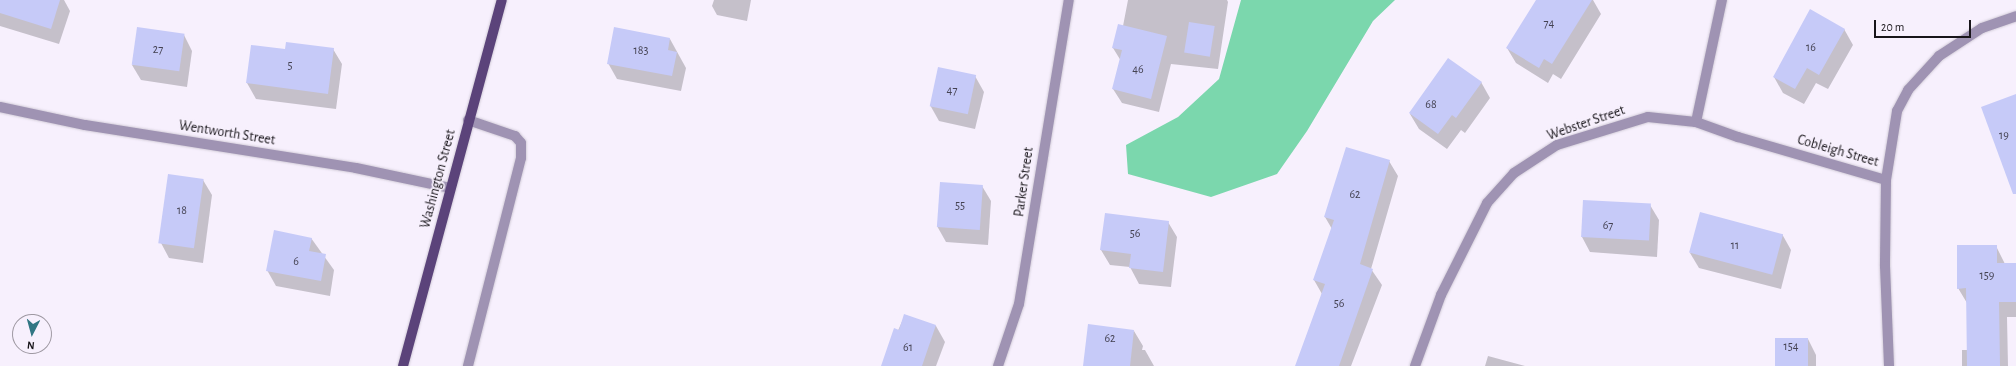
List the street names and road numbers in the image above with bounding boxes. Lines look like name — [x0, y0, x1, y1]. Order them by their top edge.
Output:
street label: Webster Street — [1545, 102, 1627, 144]
street label: Wentworth Street — [178, 117, 276, 149]
street label: Washington Street — [417, 128, 459, 230]
street label: Cobleigh Street — [1795, 131, 1881, 171]
street label: Parker Street — [1011, 146, 1037, 218]

